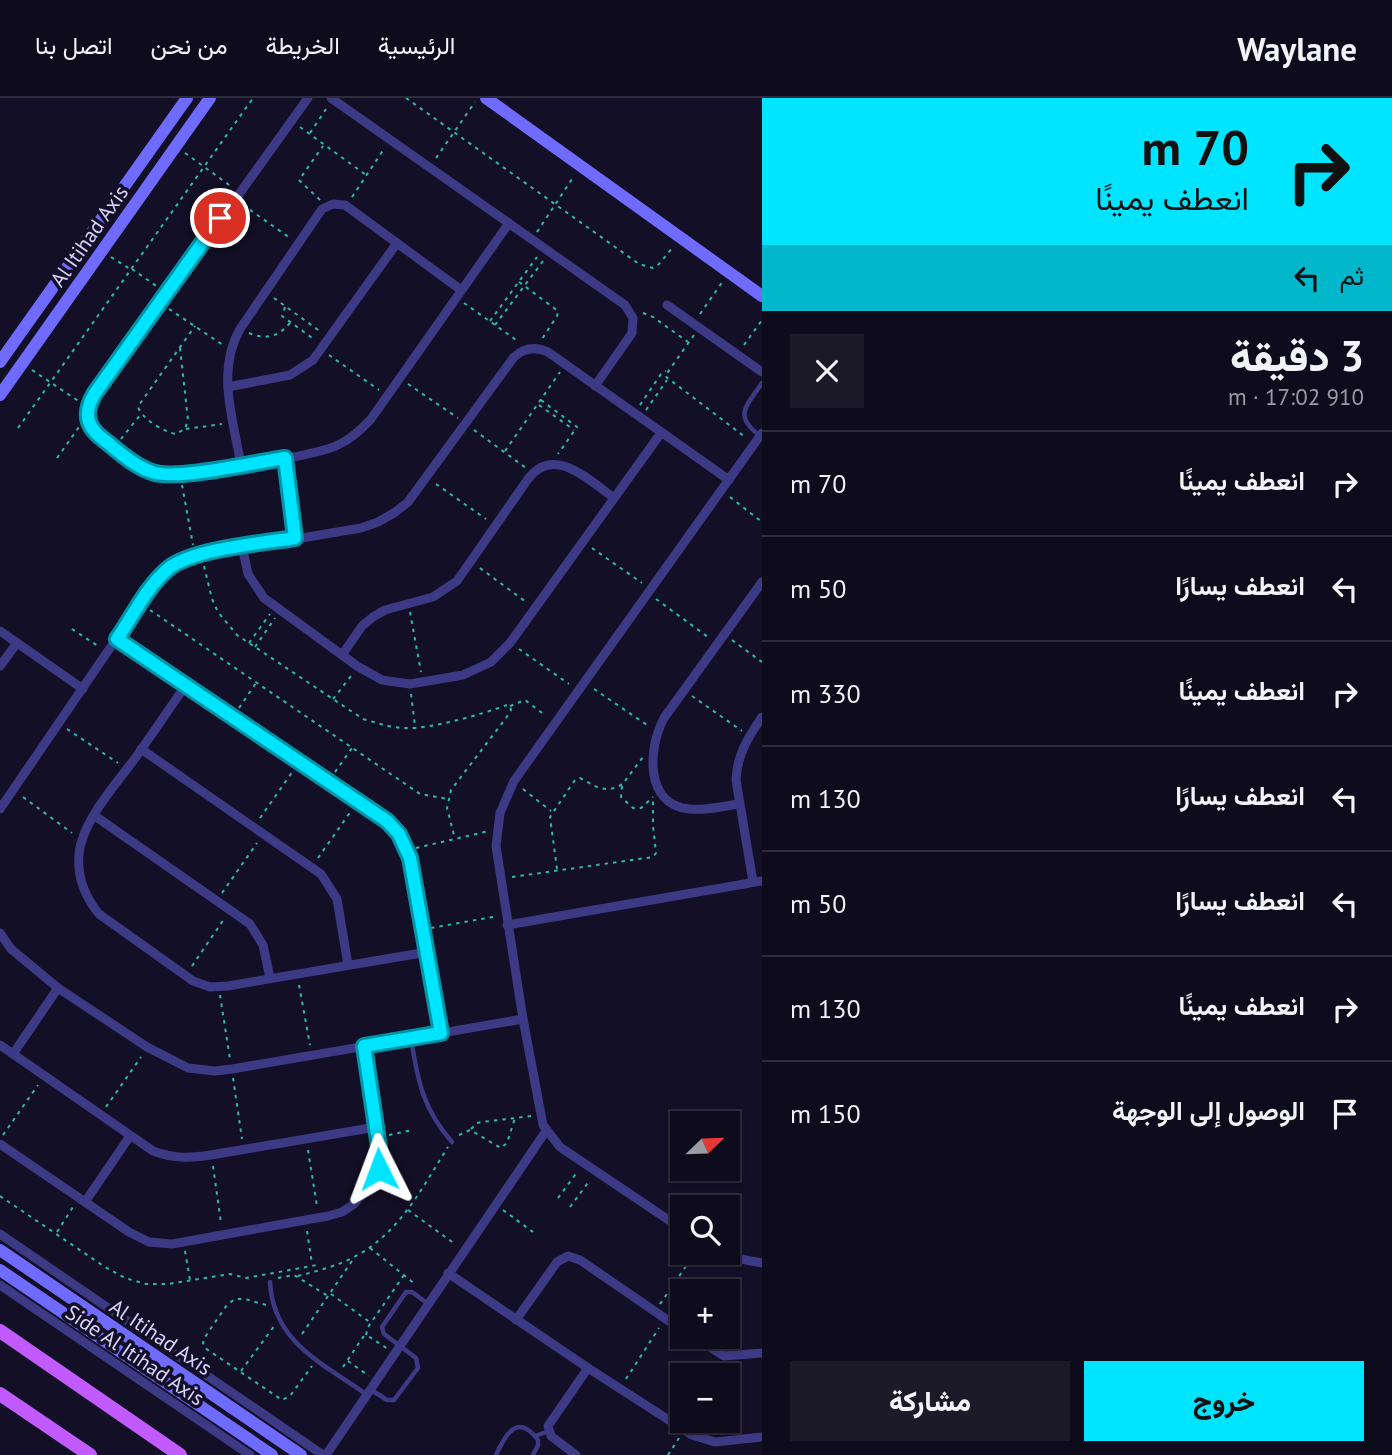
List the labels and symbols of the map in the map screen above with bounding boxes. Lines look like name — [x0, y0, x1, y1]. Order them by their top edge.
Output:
street label: Al Itihad Axis — [44, 180, 134, 292]
pin — [190, 188, 250, 248]
north arrow — [670, 1111, 740, 1181]
position arrow — [342, 1132, 416, 1206]
street label: Al Itihad Axis — [105, 1293, 217, 1381]
street label: Side Al Itihad Axis — [60, 1299, 210, 1411]

